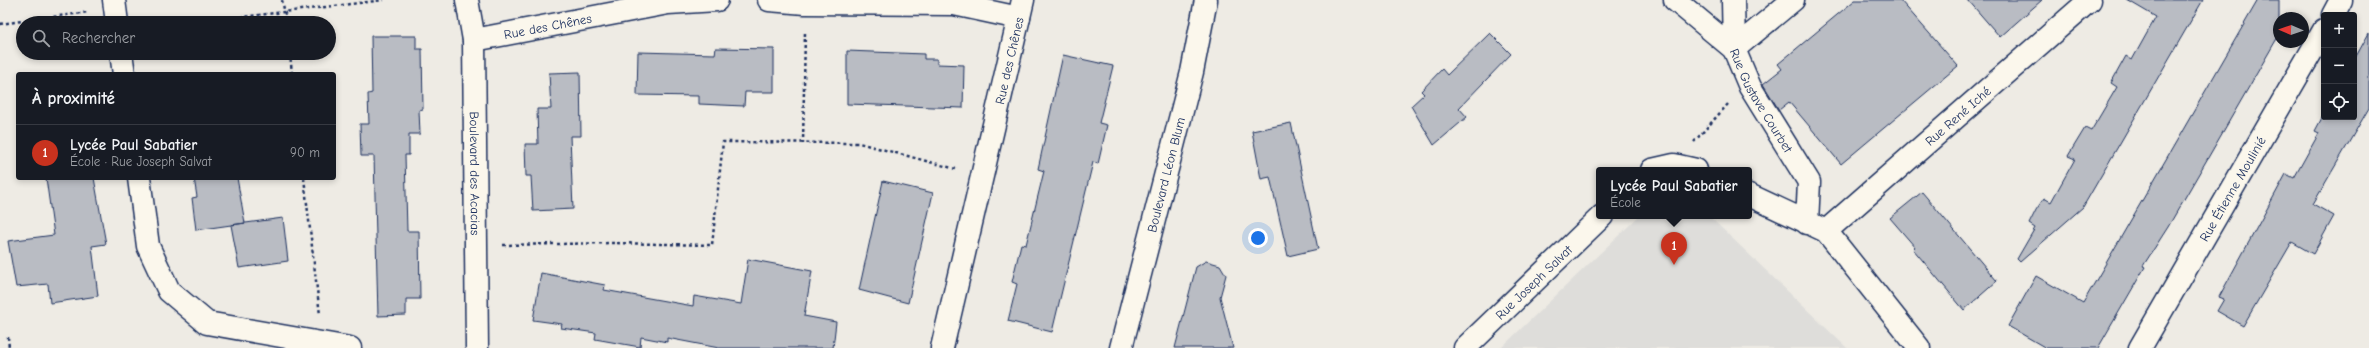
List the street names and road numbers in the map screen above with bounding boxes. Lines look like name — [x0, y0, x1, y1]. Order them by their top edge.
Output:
street label: Rue des Chênes — [503, 10, 593, 42]
street label: Rue des Chênes — [991, 16, 1026, 106]
street label: Rue Gustave Courbet — [1727, 46, 1797, 156]
street label: Rue René Iché — [1922, 83, 1994, 149]
street label: Boulevard des Acacias — [467, 111, 483, 235]
street label: Boulevard Léon Blum — [1144, 115, 1188, 234]
street label: Rue Étienne Moulinié — [2196, 133, 2269, 244]
street label: Rue Joseph Salvat — [1492, 241, 1576, 322]

